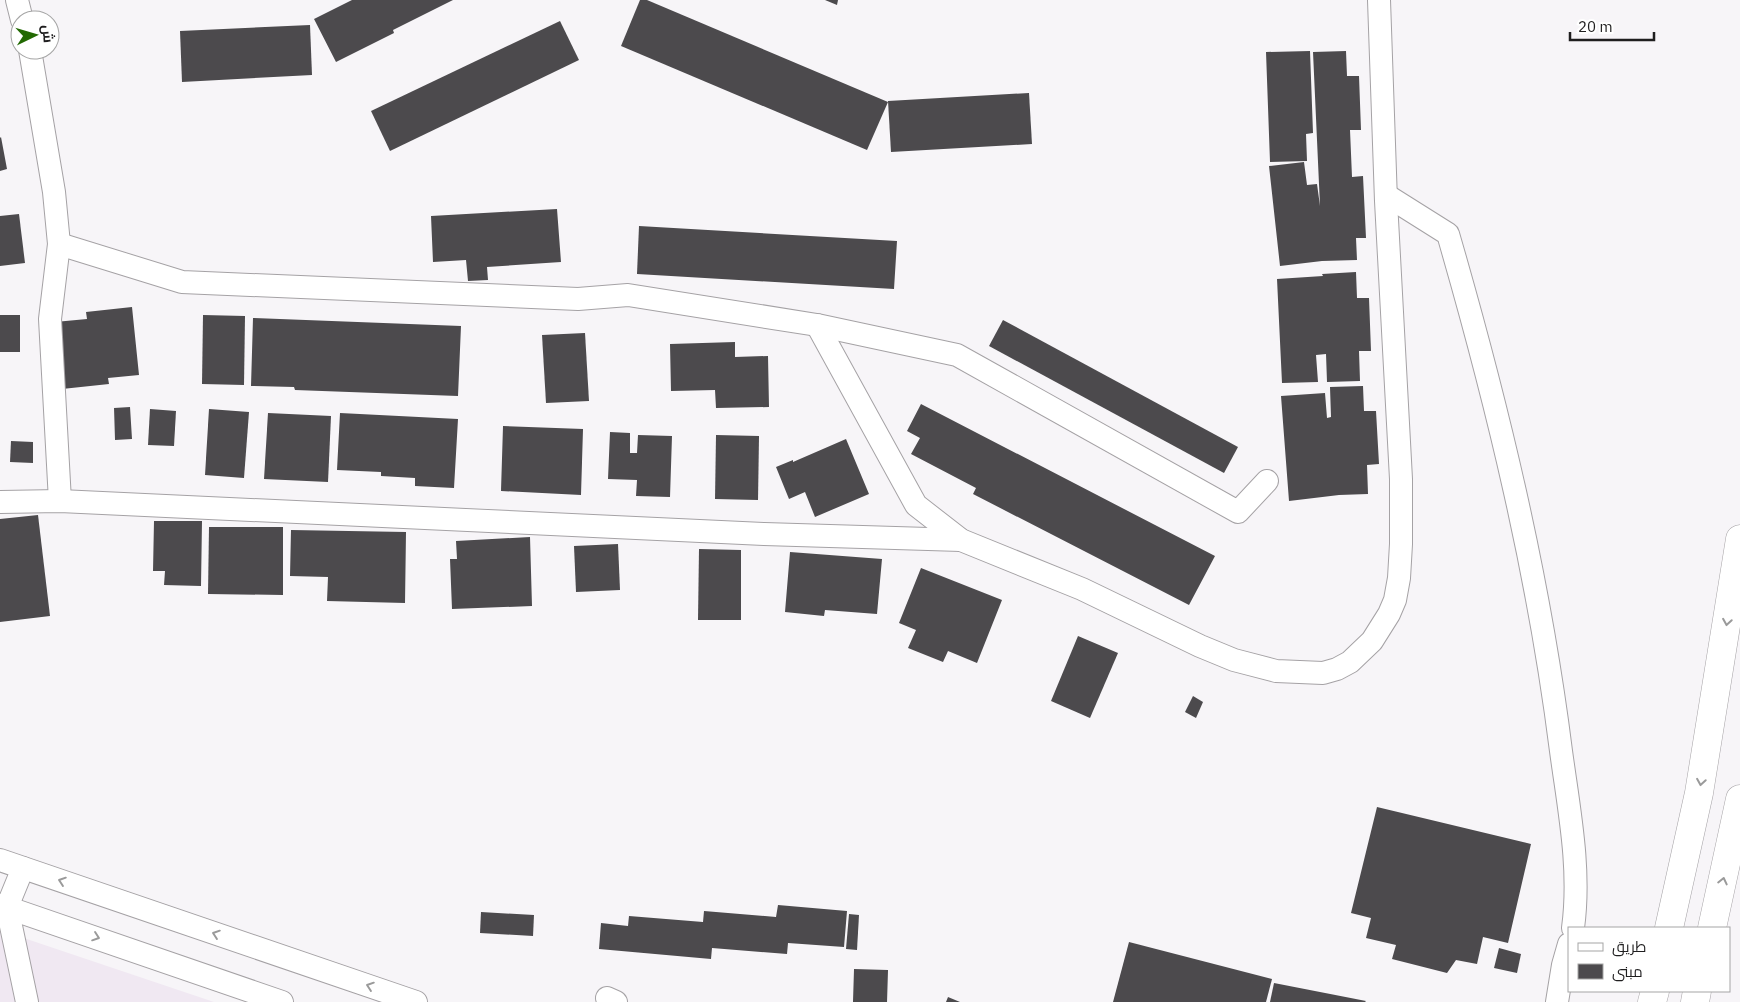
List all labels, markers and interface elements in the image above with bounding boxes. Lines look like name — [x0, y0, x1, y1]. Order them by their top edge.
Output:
north arrow — [10, 10, 60, 60]
scale bar — [1570, 10, 1654, 42]
text: 20 m — [1578, 17, 1613, 36]
text: ش — [38, 24, 58, 44]
one-way arrow — [1723, 617, 1733, 626]
one-way arrow — [1697, 778, 1707, 787]
one-way arrow — [1717, 876, 1728, 885]
one-way arrow — [59, 877, 67, 887]
legend — [1568, 927, 1730, 992]
one-way arrow — [212, 930, 221, 940]
one-way arrow — [91, 932, 100, 942]
text: طريق — [1612, 937, 1646, 957]
text: مبنى — [1612, 962, 1643, 982]
one-way arrow — [366, 982, 375, 992]

